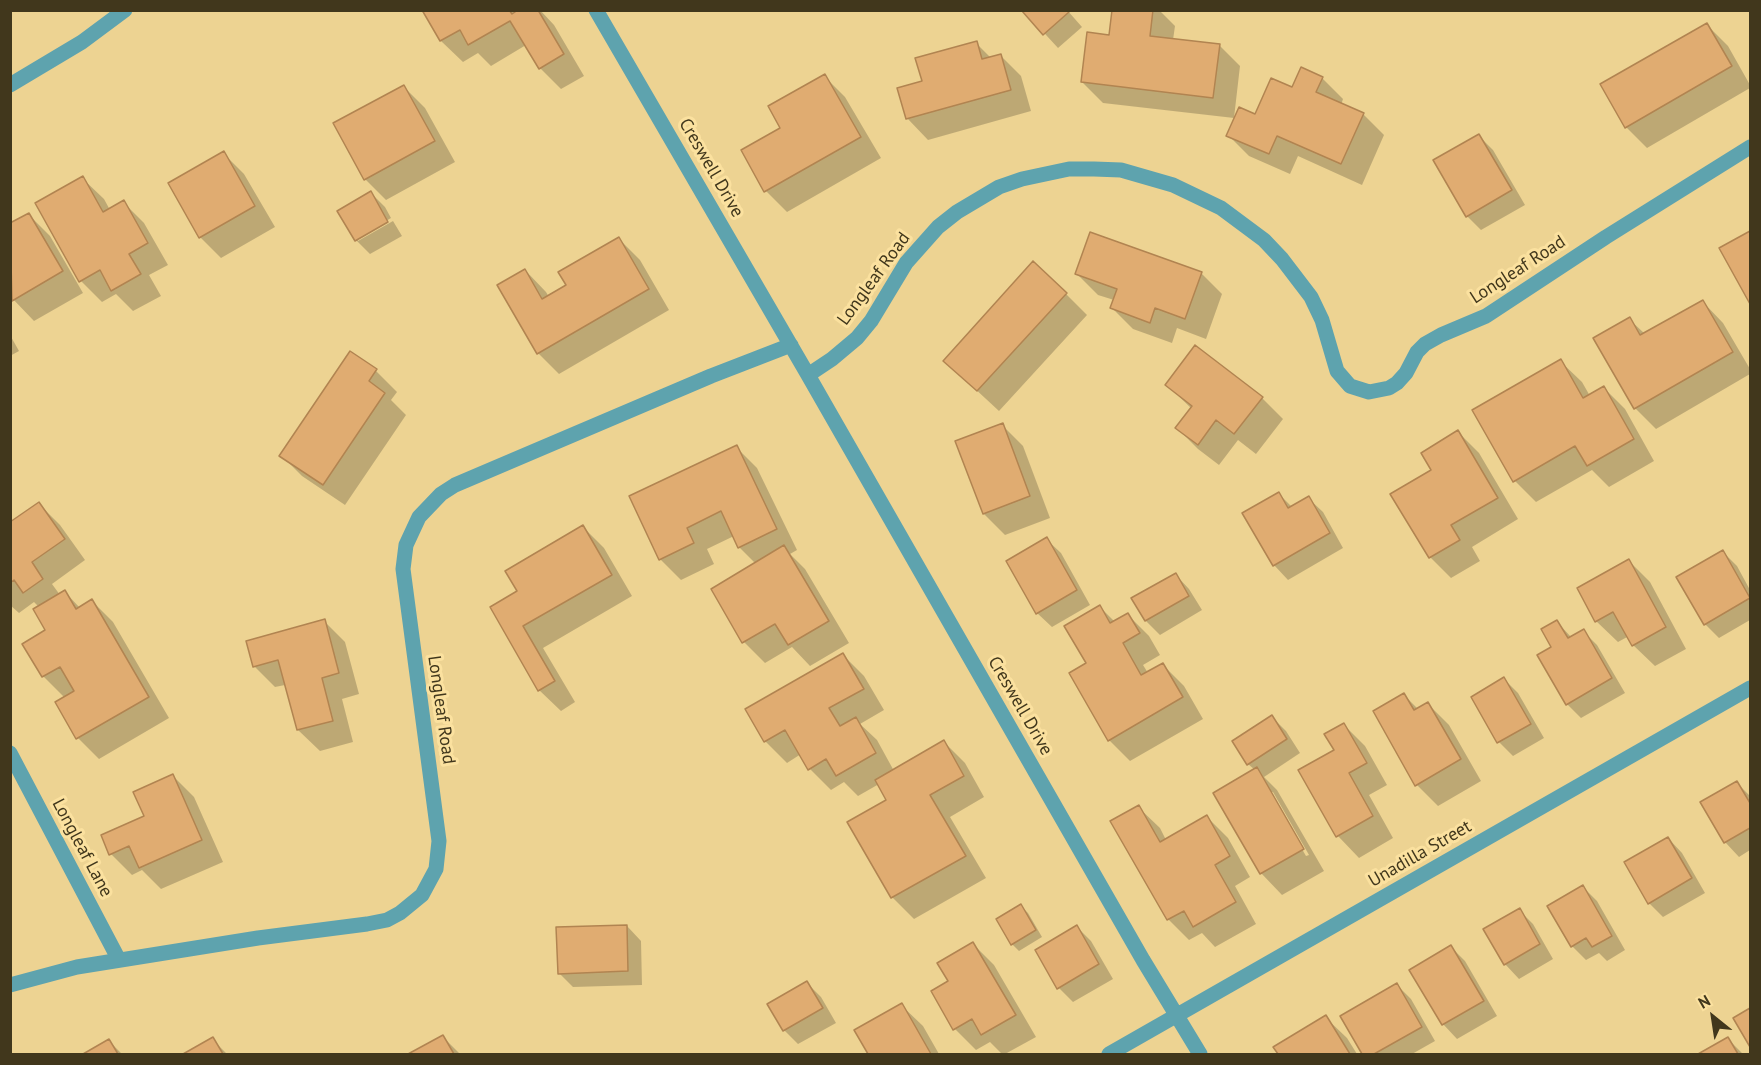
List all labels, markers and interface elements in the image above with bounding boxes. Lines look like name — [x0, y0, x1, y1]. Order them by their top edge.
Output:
street label: Creswell Drive — [674, 115, 748, 221]
street label: Longleaf Road — [833, 228, 915, 330]
street label: Longleaf Road — [1466, 231, 1570, 309]
street label: Creswell Drive — [983, 653, 1057, 759]
street label: Longleaf Road — [423, 654, 459, 766]
street label: Longleaf Lane — [47, 795, 117, 901]
street label: Unadilla Street — [1365, 816, 1475, 892]
north arrow — [1683, 987, 1743, 1047]
text: N — [1694, 990, 1714, 1013]

